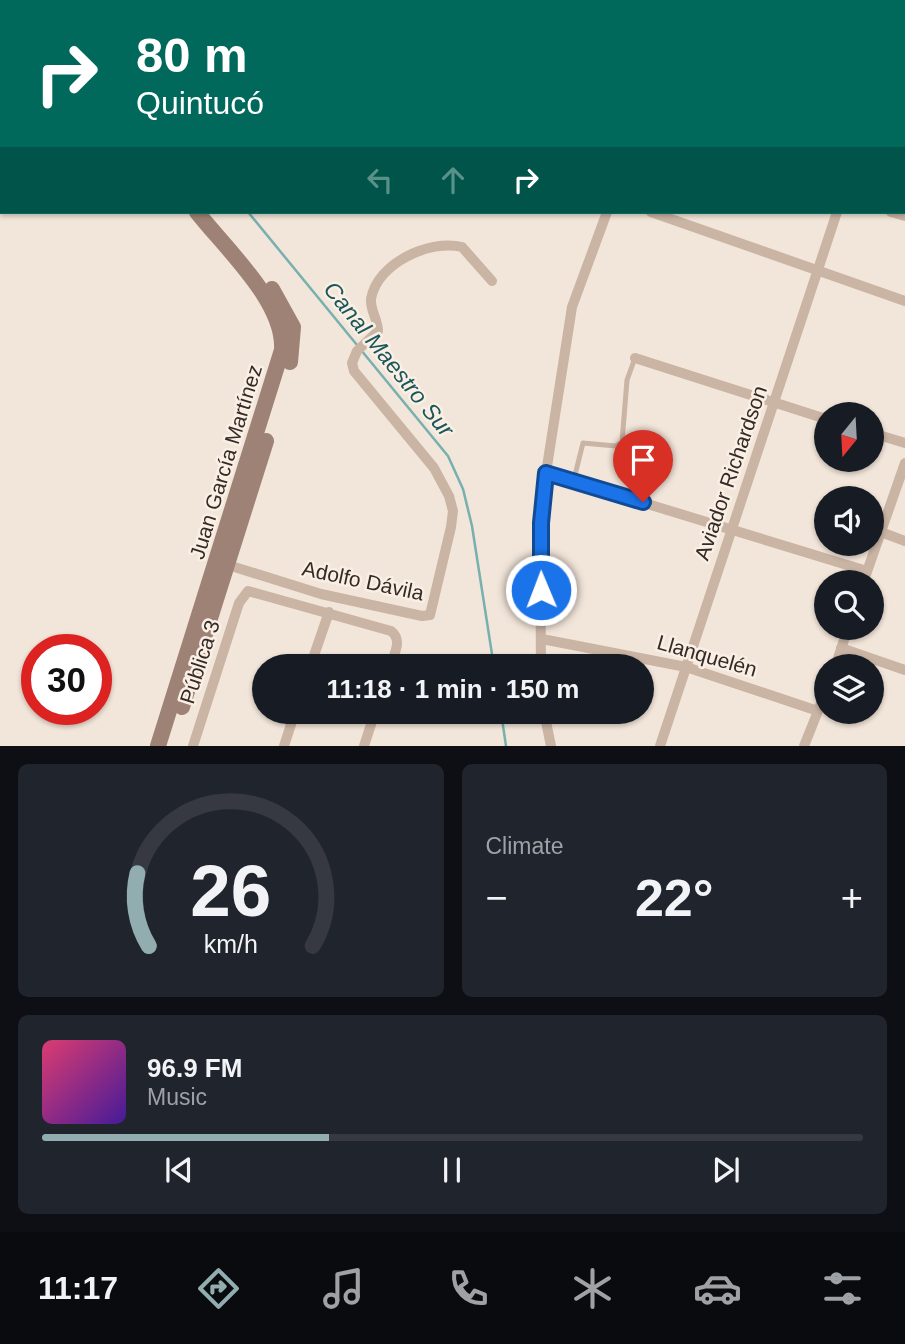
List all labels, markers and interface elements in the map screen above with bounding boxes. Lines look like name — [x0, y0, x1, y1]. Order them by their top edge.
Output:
icon: right — [21, 28, 112, 119]
text: 80 m — [136, 28, 248, 82]
text: Quintucó — [136, 85, 264, 121]
icon: left — [361, 161, 399, 199]
icon: ahead — [434, 161, 472, 199]
icon: right — [507, 161, 545, 199]
water label: Canal Maestro Sur — [319, 276, 460, 443]
street label: Juan García Martínez — [185, 362, 266, 562]
street label: Aviador Richardson — [690, 383, 771, 563]
north arrow — [814, 402, 884, 472]
map controls — [814, 402, 884, 724]
pin — [613, 430, 673, 502]
icon: arrive — [624, 441, 662, 479]
button: sound — [814, 486, 884, 556]
position arrow — [504, 553, 578, 627]
street label: Adolfo Dávila — [300, 556, 426, 605]
button: search — [814, 570, 884, 640]
street label: Pública 3 — [175, 617, 224, 706]
street label: Llanquelén — [655, 630, 760, 681]
speed limit sign: 30 — [21, 634, 112, 725]
button: layers — [814, 654, 884, 724]
text: 11:18 · 1 min · 150 m — [327, 674, 579, 704]
text: Climate — [486, 833, 563, 859]
text: 26 — [190, 851, 271, 932]
text: 22° — [635, 869, 714, 927]
text: − — [486, 877, 508, 919]
text: + — [841, 877, 863, 919]
text: km/h — [204, 930, 258, 958]
text: 96.9 FM — [147, 1053, 242, 1083]
text: Music — [147, 1084, 207, 1110]
icon: previous — [160, 1151, 198, 1189]
icon: pause — [433, 1151, 471, 1189]
icon: next — [707, 1151, 745, 1189]
icon: directions — [194, 1264, 243, 1313]
icon: music — [319, 1264, 368, 1313]
icon: phone — [444, 1264, 493, 1313]
icon: climate — [568, 1264, 617, 1313]
icon: car — [693, 1264, 742, 1313]
icon: filters — [818, 1264, 867, 1313]
text: 11:17 — [38, 1270, 118, 1306]

